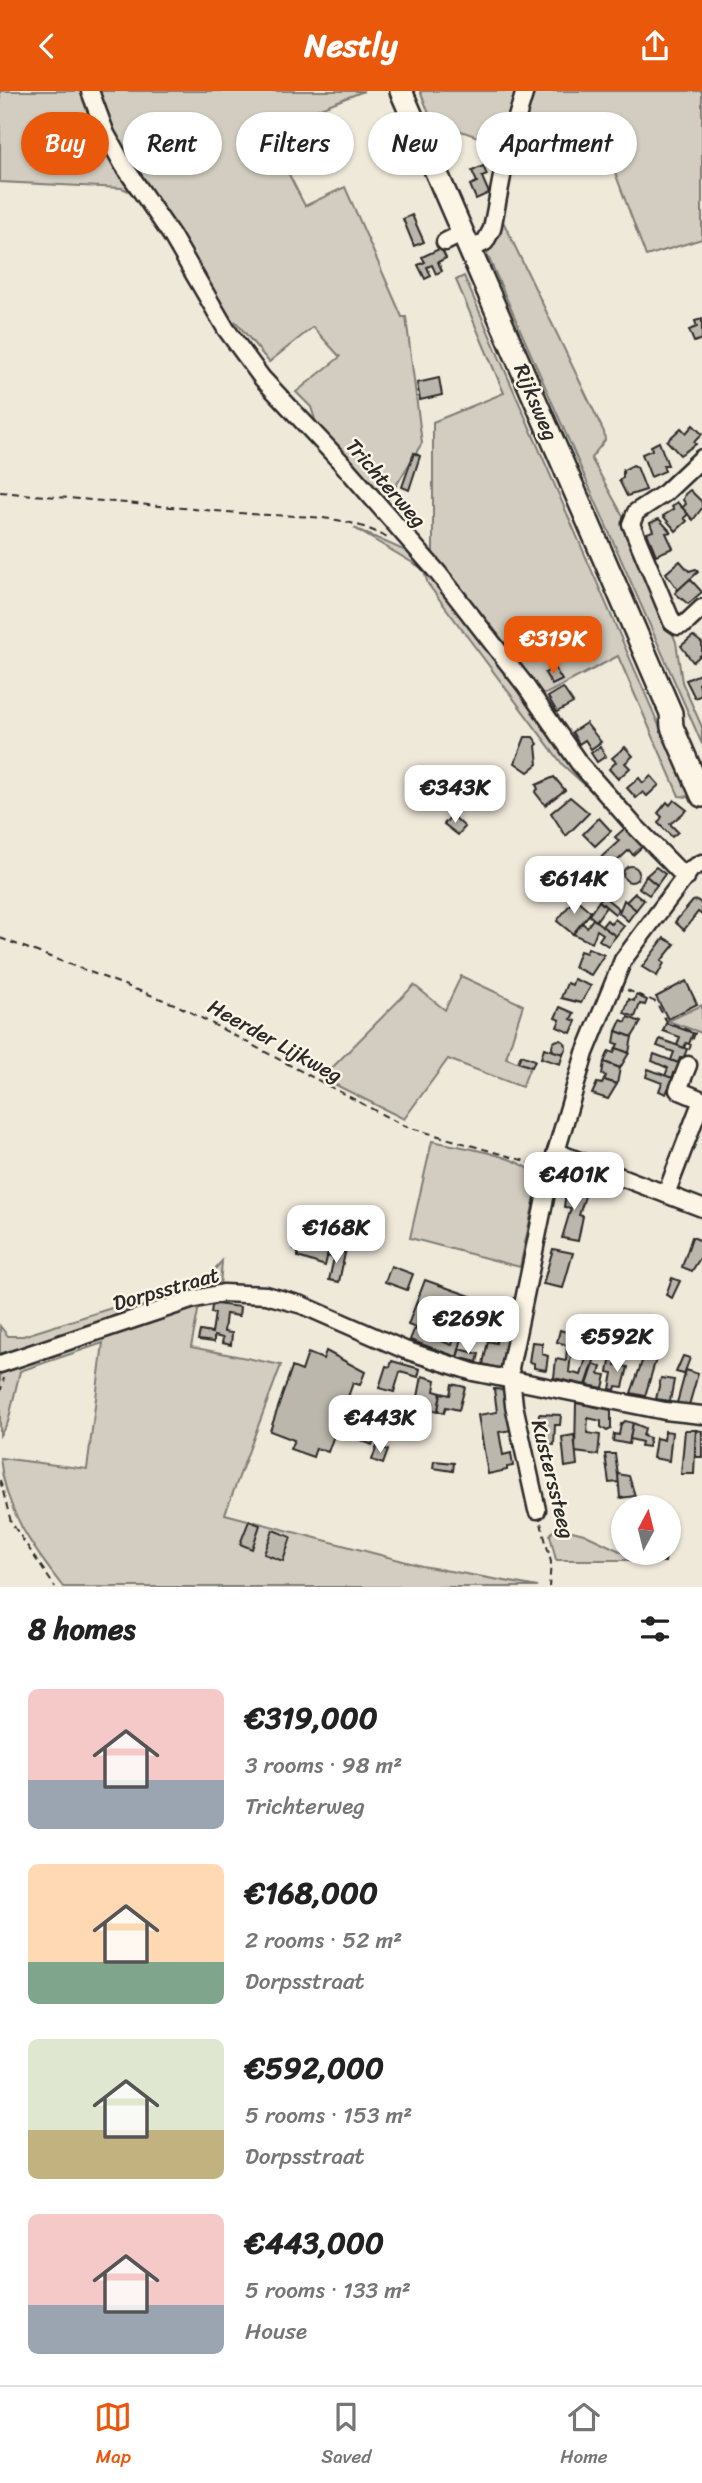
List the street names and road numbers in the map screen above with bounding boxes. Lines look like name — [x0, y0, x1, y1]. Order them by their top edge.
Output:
street label: Rijksweg — [503, 357, 569, 447]
street label: Trichterweg — [336, 429, 437, 537]
street label: Heerder Lijkweg — [200, 988, 350, 1094]
street label: Dorpsstraat — [108, 1256, 224, 1322]
street label: Kusterssteeg — [520, 1415, 586, 1543]

